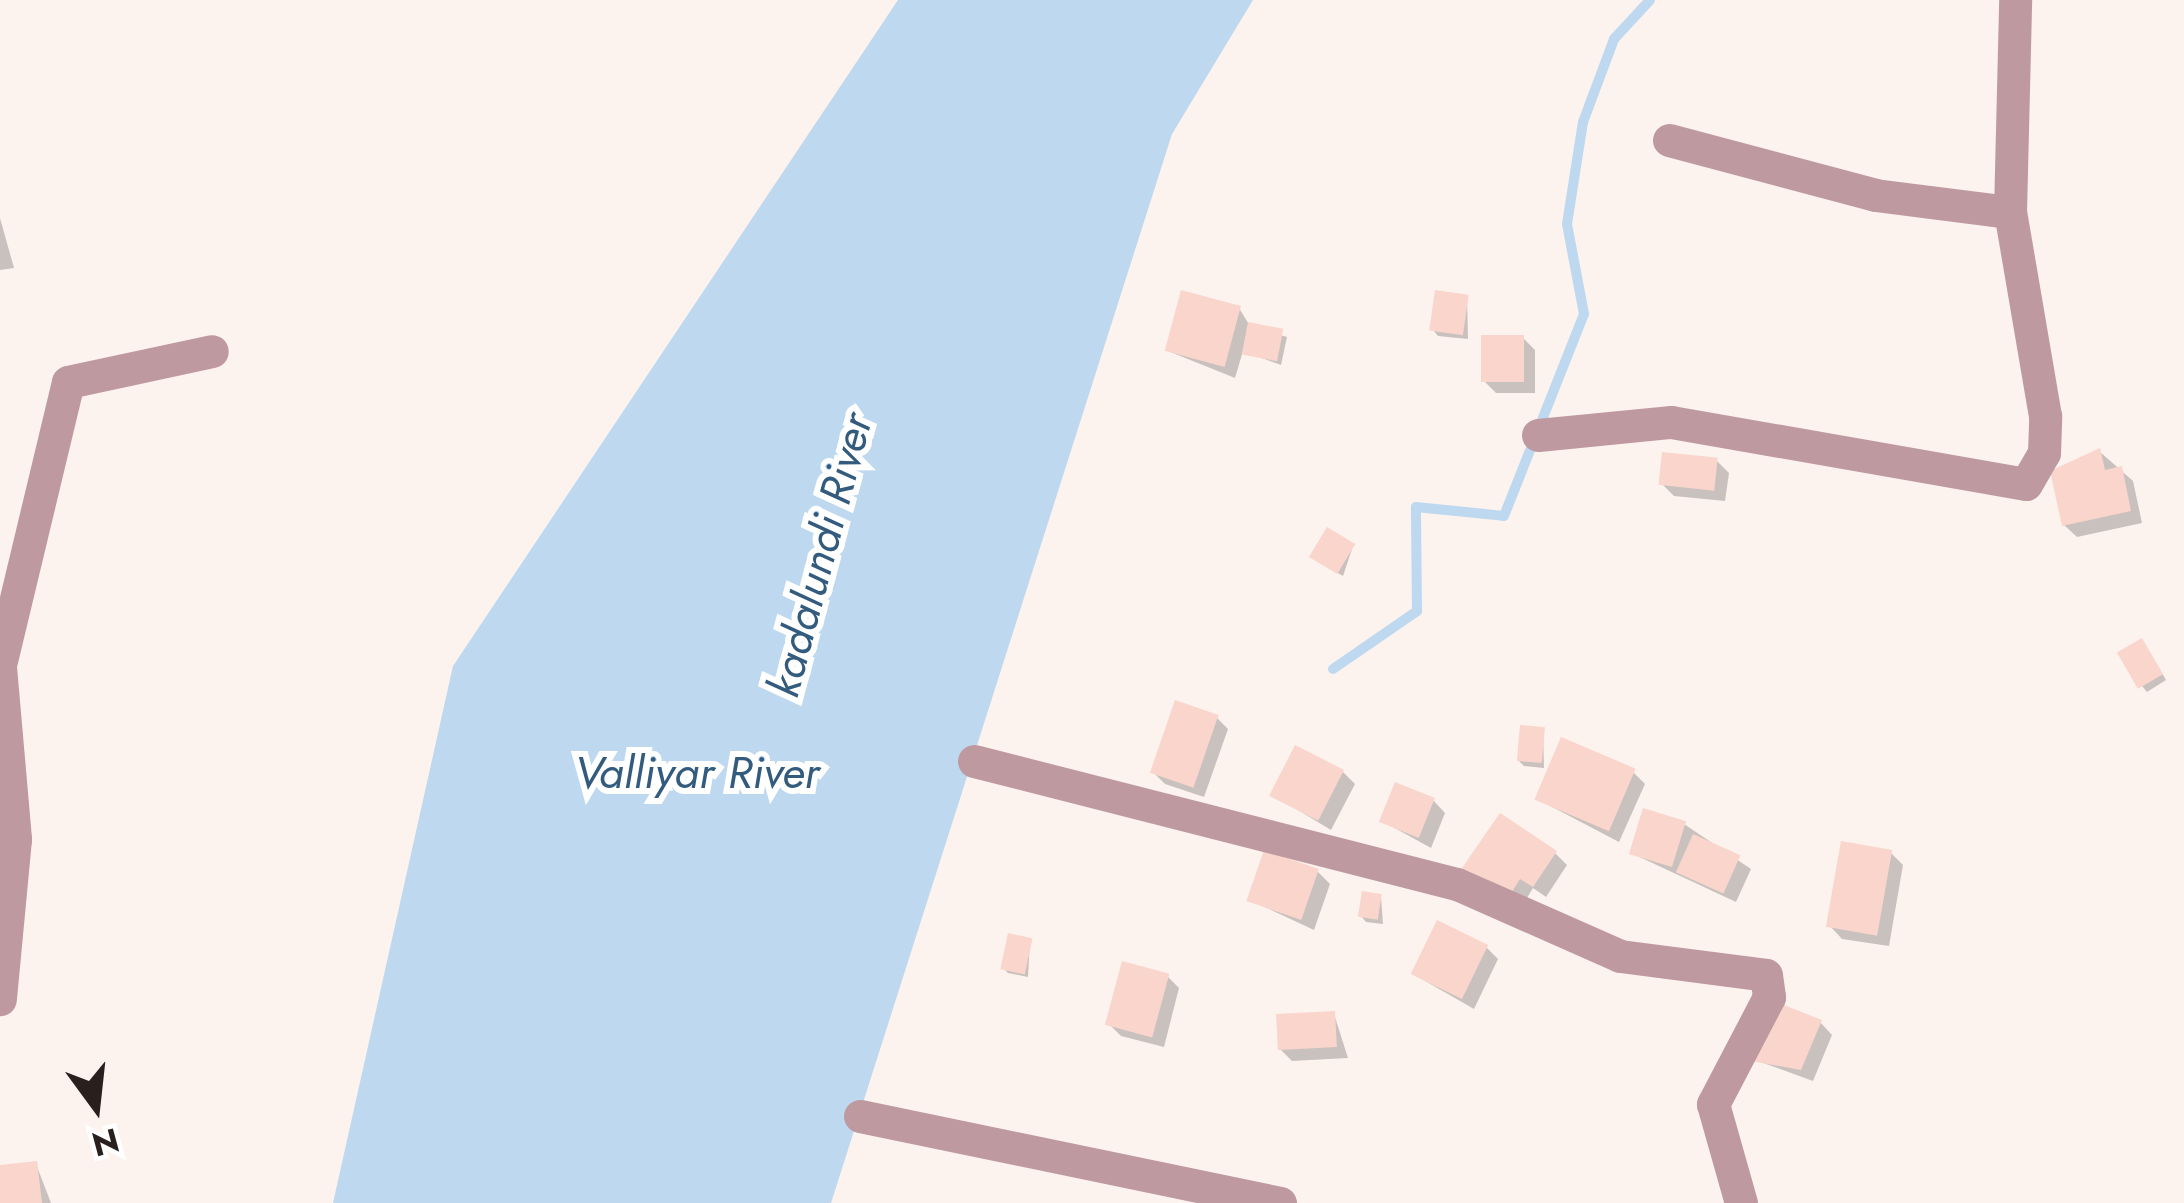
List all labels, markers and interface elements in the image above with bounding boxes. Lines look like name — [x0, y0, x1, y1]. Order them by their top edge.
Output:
water label: kadalundi River — [756, 407, 884, 703]
water label: Valliyar River — [574, 746, 820, 800]
north arrow — [36, 1047, 156, 1167]
text: N — [87, 1116, 124, 1168]

